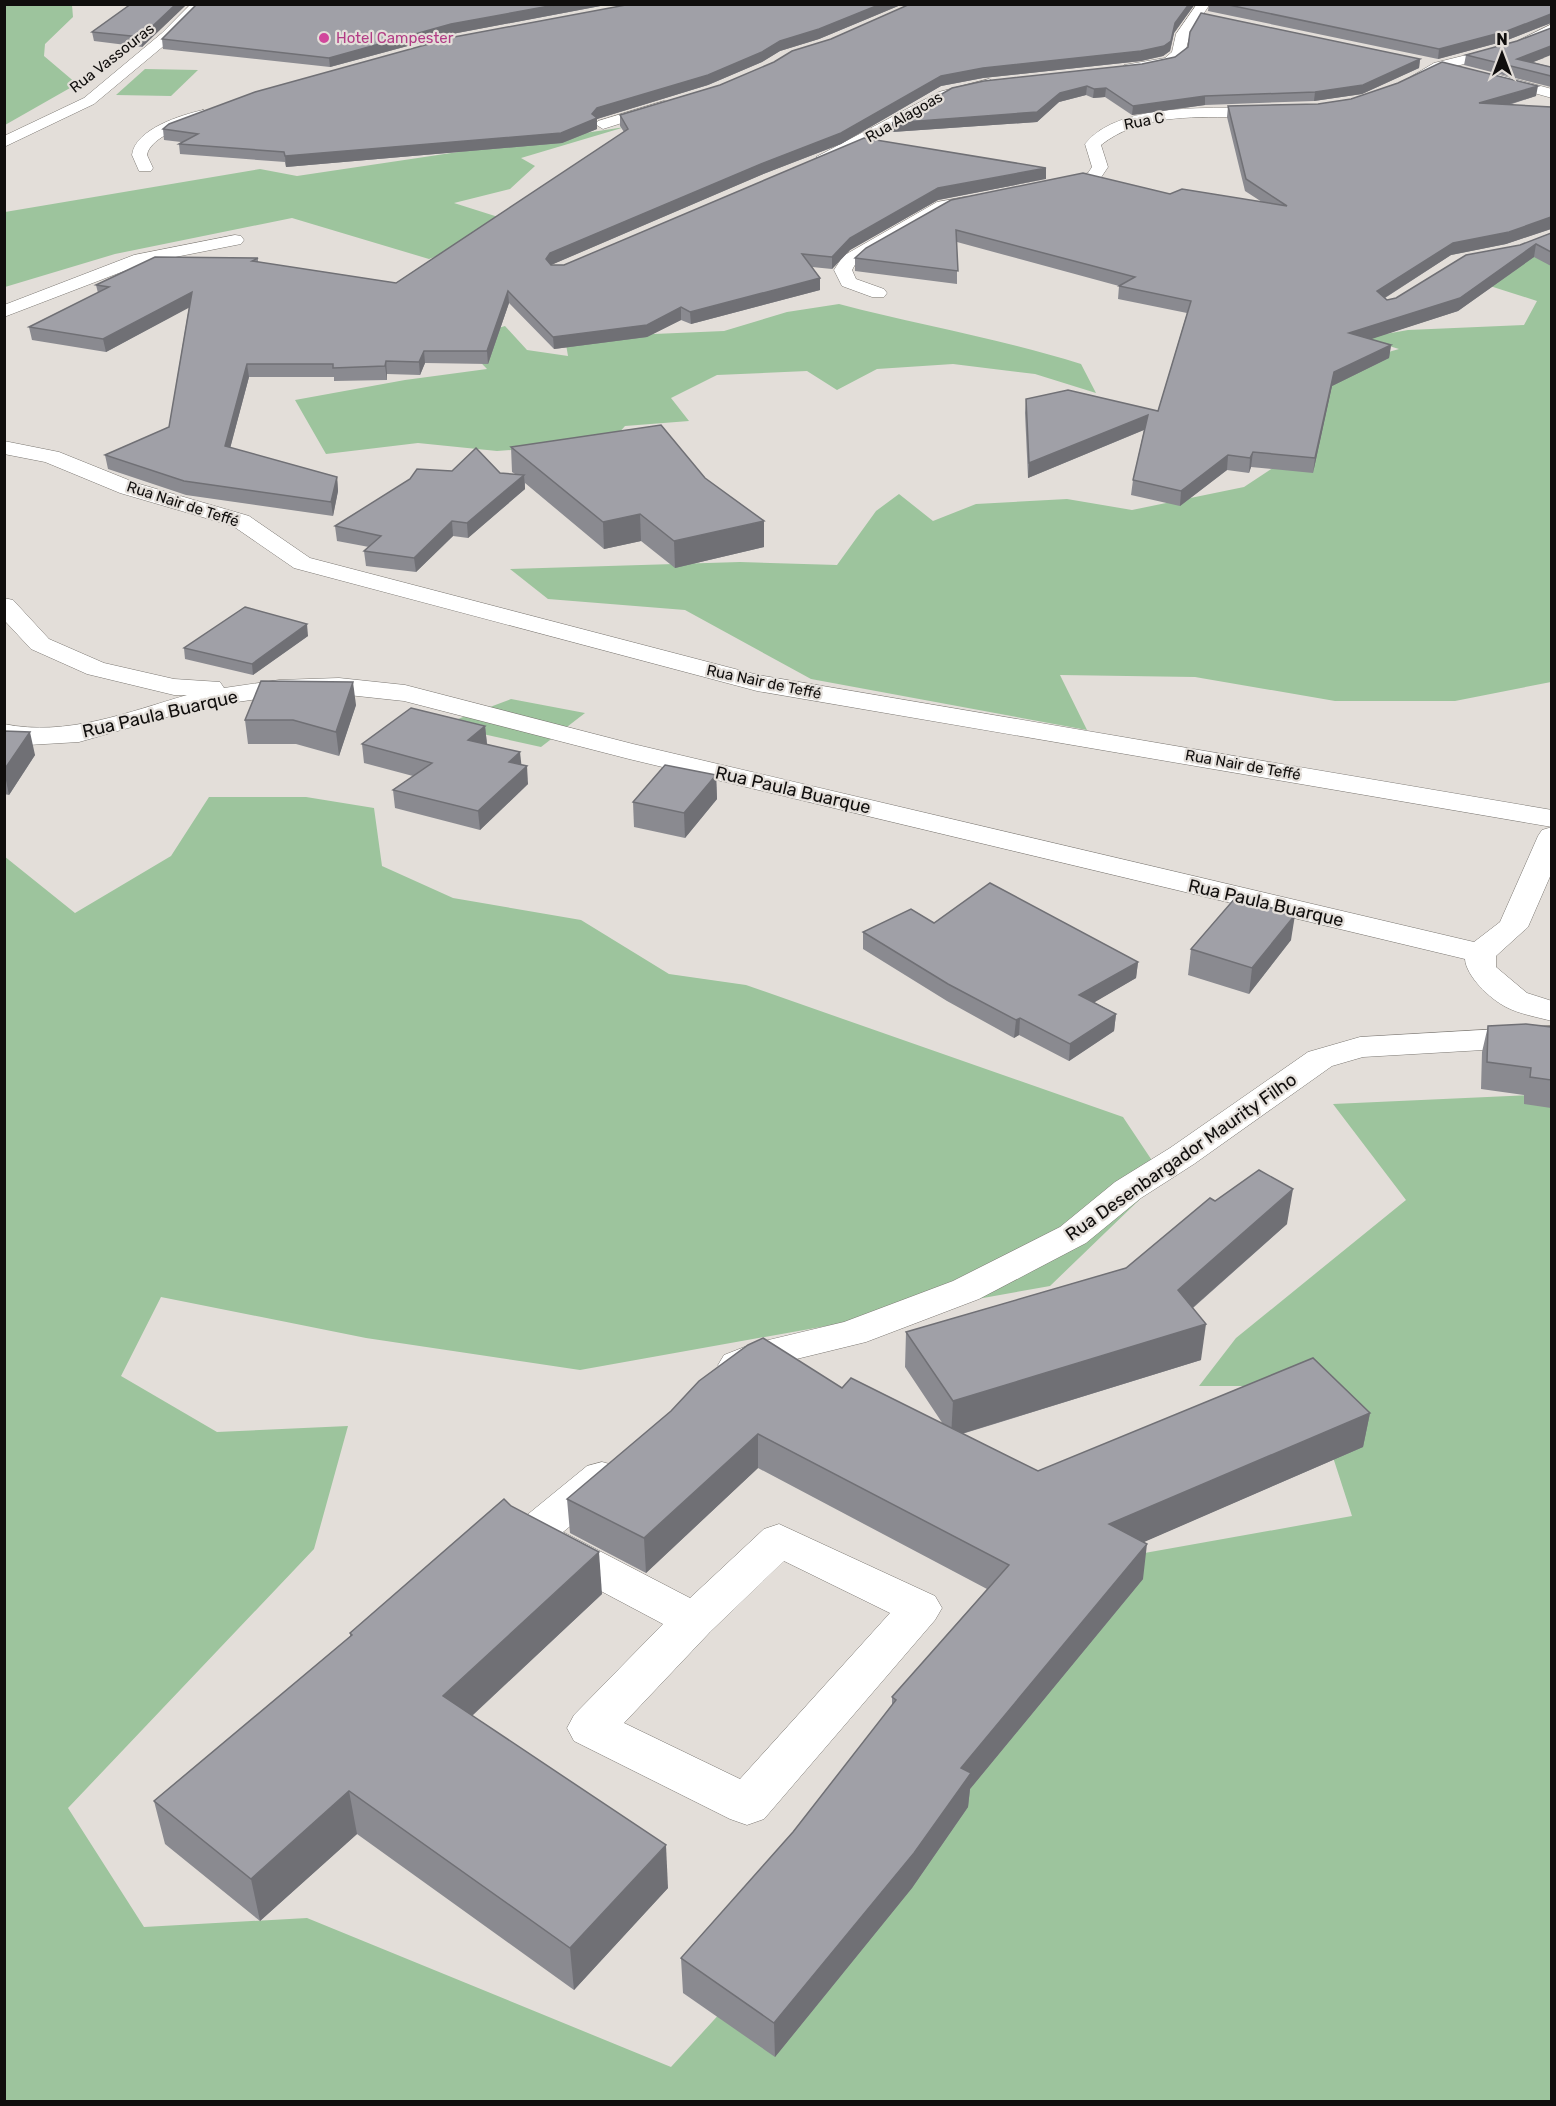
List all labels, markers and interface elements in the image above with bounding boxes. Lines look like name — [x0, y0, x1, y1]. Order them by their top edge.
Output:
street label: Rua Vassouras — [66, 19, 158, 97]
north arrow — [1472, 24, 1532, 84]
place label: Hotel Campester — [336, 29, 454, 47]
text: N — [1496, 30, 1508, 49]
marker: Hotel Campester — [317, 31, 331, 45]
street label: Rua Alagoas — [862, 88, 946, 146]
street label: Rua C — [1122, 108, 1166, 134]
street label: Rua Nair de Teffé — [125, 477, 241, 531]
street label: Rua Nair de Teffé — [705, 661, 823, 703]
street label: Rua Paula Buarque — [80, 685, 240, 743]
street label: Rua Nair de Teffé — [1184, 746, 1302, 784]
street label: Rua Paula Buarque — [713, 761, 873, 819]
street label: Rua Paula Buarque — [1186, 874, 1346, 932]
street label: Rua Desenbargador Maurity Filho — [1061, 1068, 1301, 1246]

